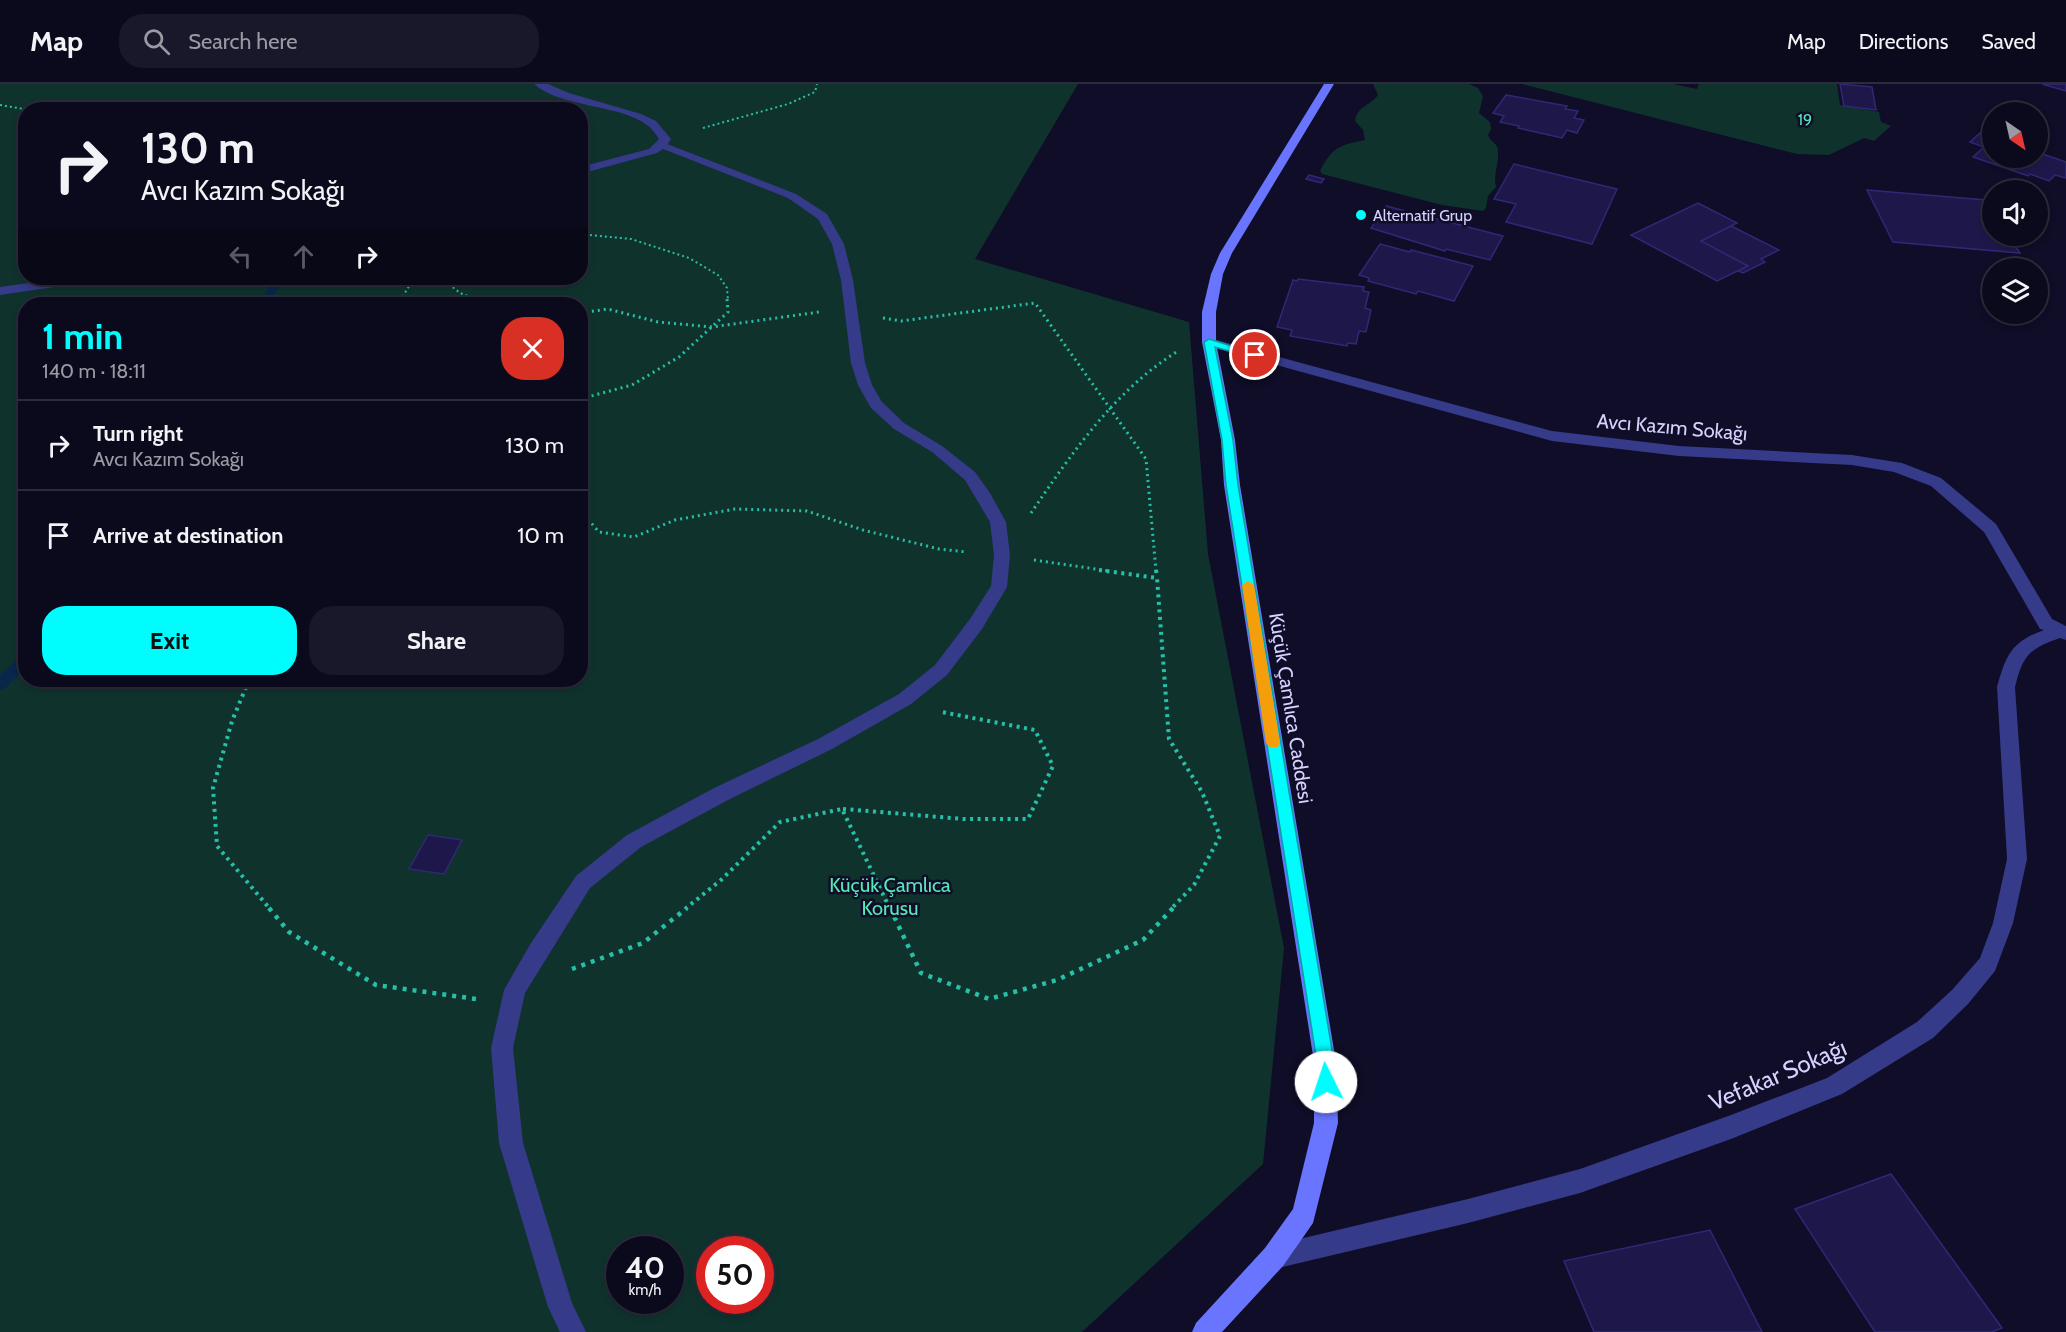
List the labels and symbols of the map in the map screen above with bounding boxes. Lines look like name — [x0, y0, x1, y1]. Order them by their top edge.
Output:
north arrow — [1982, 102, 2048, 168]
park label: 19 — [1798, 110, 1812, 129]
place label: Alternatif Grup — [1373, 206, 1472, 225]
marker: Alternatif Grup — [1354, 208, 1368, 222]
pin — [1229, 329, 1280, 380]
street label: Avcı Kazım Sokağı — [1596, 408, 1748, 446]
street label: Küçük Çamlıca Caddesi — [1264, 611, 1318, 805]
park label: Küçük Çamlıca Korusu — [829, 873, 951, 920]
street label: Vefakar Sokağı — [1705, 1033, 1851, 1116]
position arrow — [1294, 1050, 1358, 1114]
speed limit sign: 50 — [696, 1236, 774, 1314]

